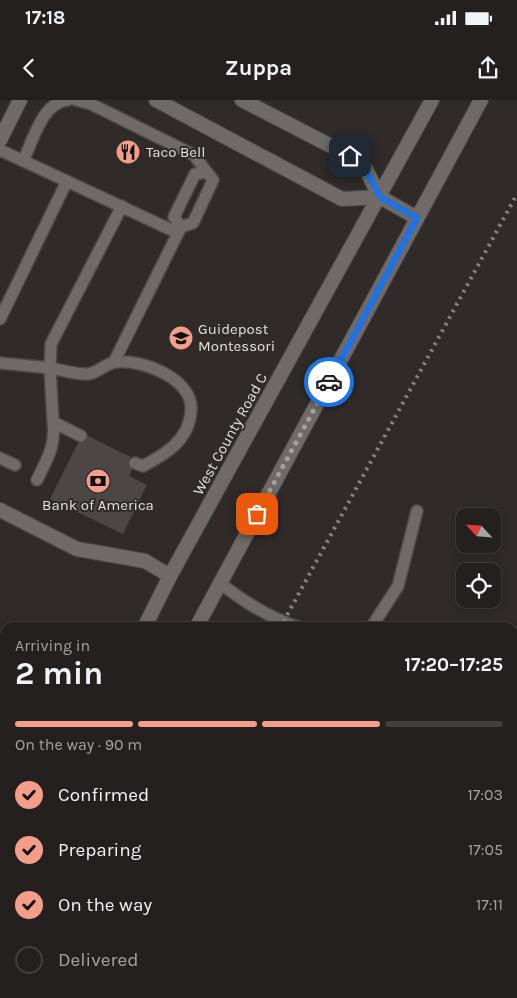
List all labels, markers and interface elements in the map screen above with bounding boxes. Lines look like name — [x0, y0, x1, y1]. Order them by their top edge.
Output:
text: 17:18 — [25, 7, 65, 29]
icon: back — [15, 54, 43, 82]
icon: share — [474, 54, 502, 82]
text: Zuppa — [225, 55, 292, 81]
pin — [329, 135, 371, 177]
restaurant icon: Taco Bell — [115, 139, 141, 165]
icon: home — [336, 142, 364, 170]
place label: Taco Bell — [146, 143, 205, 161]
place label: Guidepost Montessori — [198, 320, 275, 355]
school or university icon: Guidepost Montessori — [168, 325, 194, 351]
courier — [304, 357, 354, 407]
icon: car — [315, 368, 343, 396]
street label: West County Road C — [189, 370, 271, 498]
bank icon: Bank of America — [85, 468, 111, 494]
pin — [236, 493, 278, 535]
place label: Bank of America — [42, 496, 154, 514]
icon: bag — [243, 500, 271, 528]
north arrow — [456, 508, 501, 552]
map controls — [456, 508, 501, 608]
button: locate — [456, 563, 501, 608]
text: Arriving in — [15, 636, 90, 655]
text: 17:20–17:25 — [404, 654, 503, 676]
text: 2 min — [15, 655, 103, 692]
text: On the way · 90 m — [15, 735, 142, 754]
icon: check — [15, 781, 43, 809]
text: Confirmed — [58, 784, 149, 806]
text: 17:03 — [468, 785, 503, 804]
icon: check — [15, 836, 43, 864]
text: Preparing — [58, 839, 141, 861]
text: 17:05 — [468, 840, 503, 859]
icon: check — [15, 891, 43, 919]
text: On the way — [58, 894, 152, 916]
text: 17:11 — [476, 895, 503, 914]
text: Delivered — [58, 949, 138, 971]

